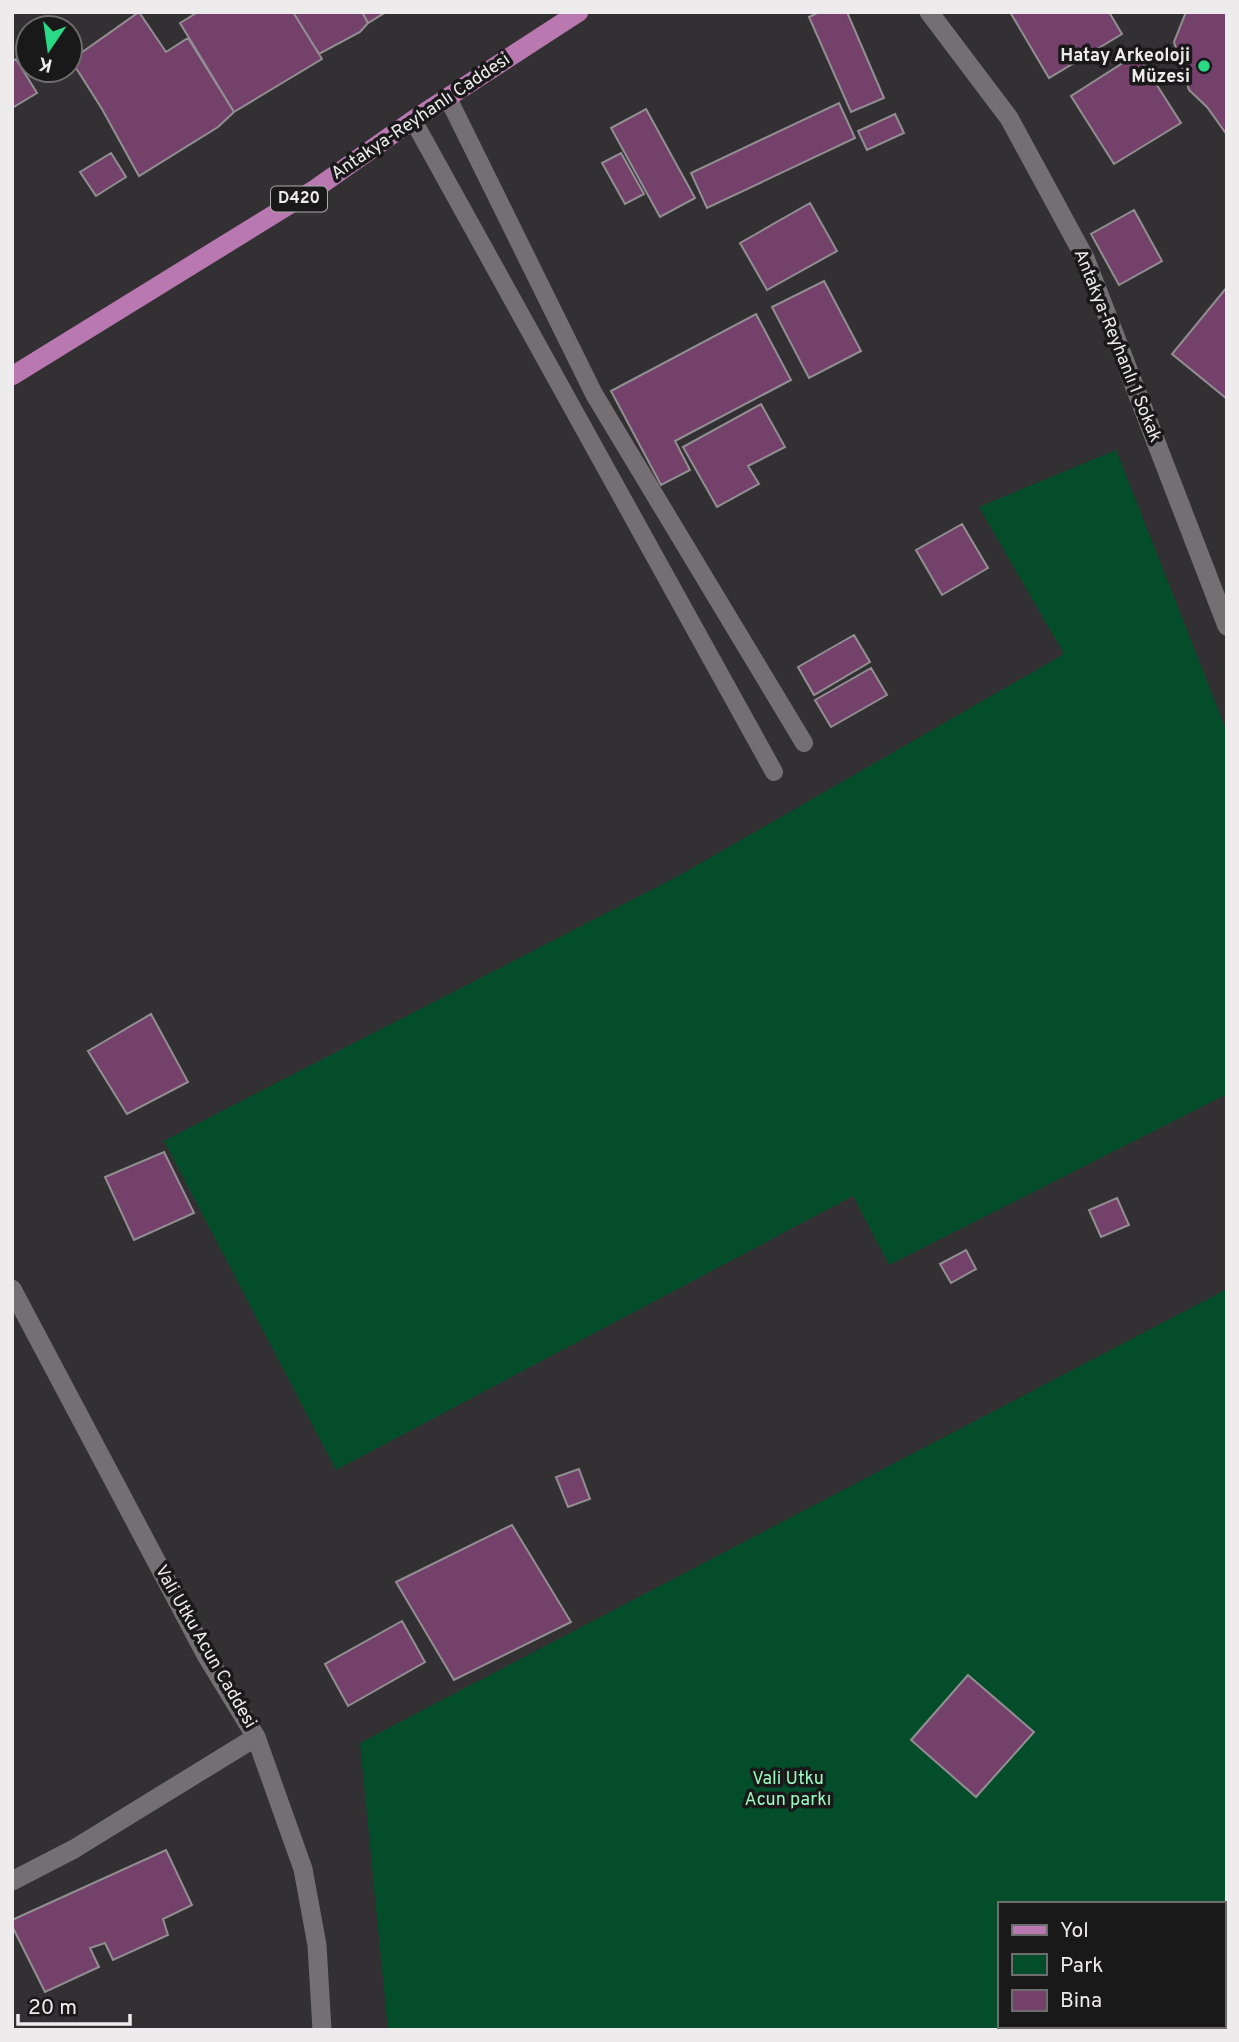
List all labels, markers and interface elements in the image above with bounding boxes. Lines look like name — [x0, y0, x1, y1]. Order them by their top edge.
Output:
north arrow — [14, 14, 84, 84]
place label: Hatay Arkeoloji Müzesi — [1060, 45, 1190, 89]
street label: Antakya-Reyhanlı Caddesi — [327, 48, 515, 186]
text: K — [36, 50, 55, 77]
marker: Hatay Arkeoloji Müzesi — [1196, 58, 1212, 74]
road number: D420 — [271, 186, 327, 211]
street label: Antakya-Reyhanlı 1 Sokak — [1068, 246, 1166, 446]
street label: Vali Utku Acun Caddesi — [149, 1561, 261, 1733]
park label: Vali Utku Acun parkı — [745, 1768, 831, 1812]
legend — [998, 1902, 1225, 2028]
text: Yol — [1060, 1918, 1089, 1945]
text: Park — [1060, 1953, 1103, 1980]
scale bar — [18, 1982, 130, 2026]
text: Bina — [1060, 1988, 1102, 2015]
text: 20 m — [28, 1995, 77, 2022]

